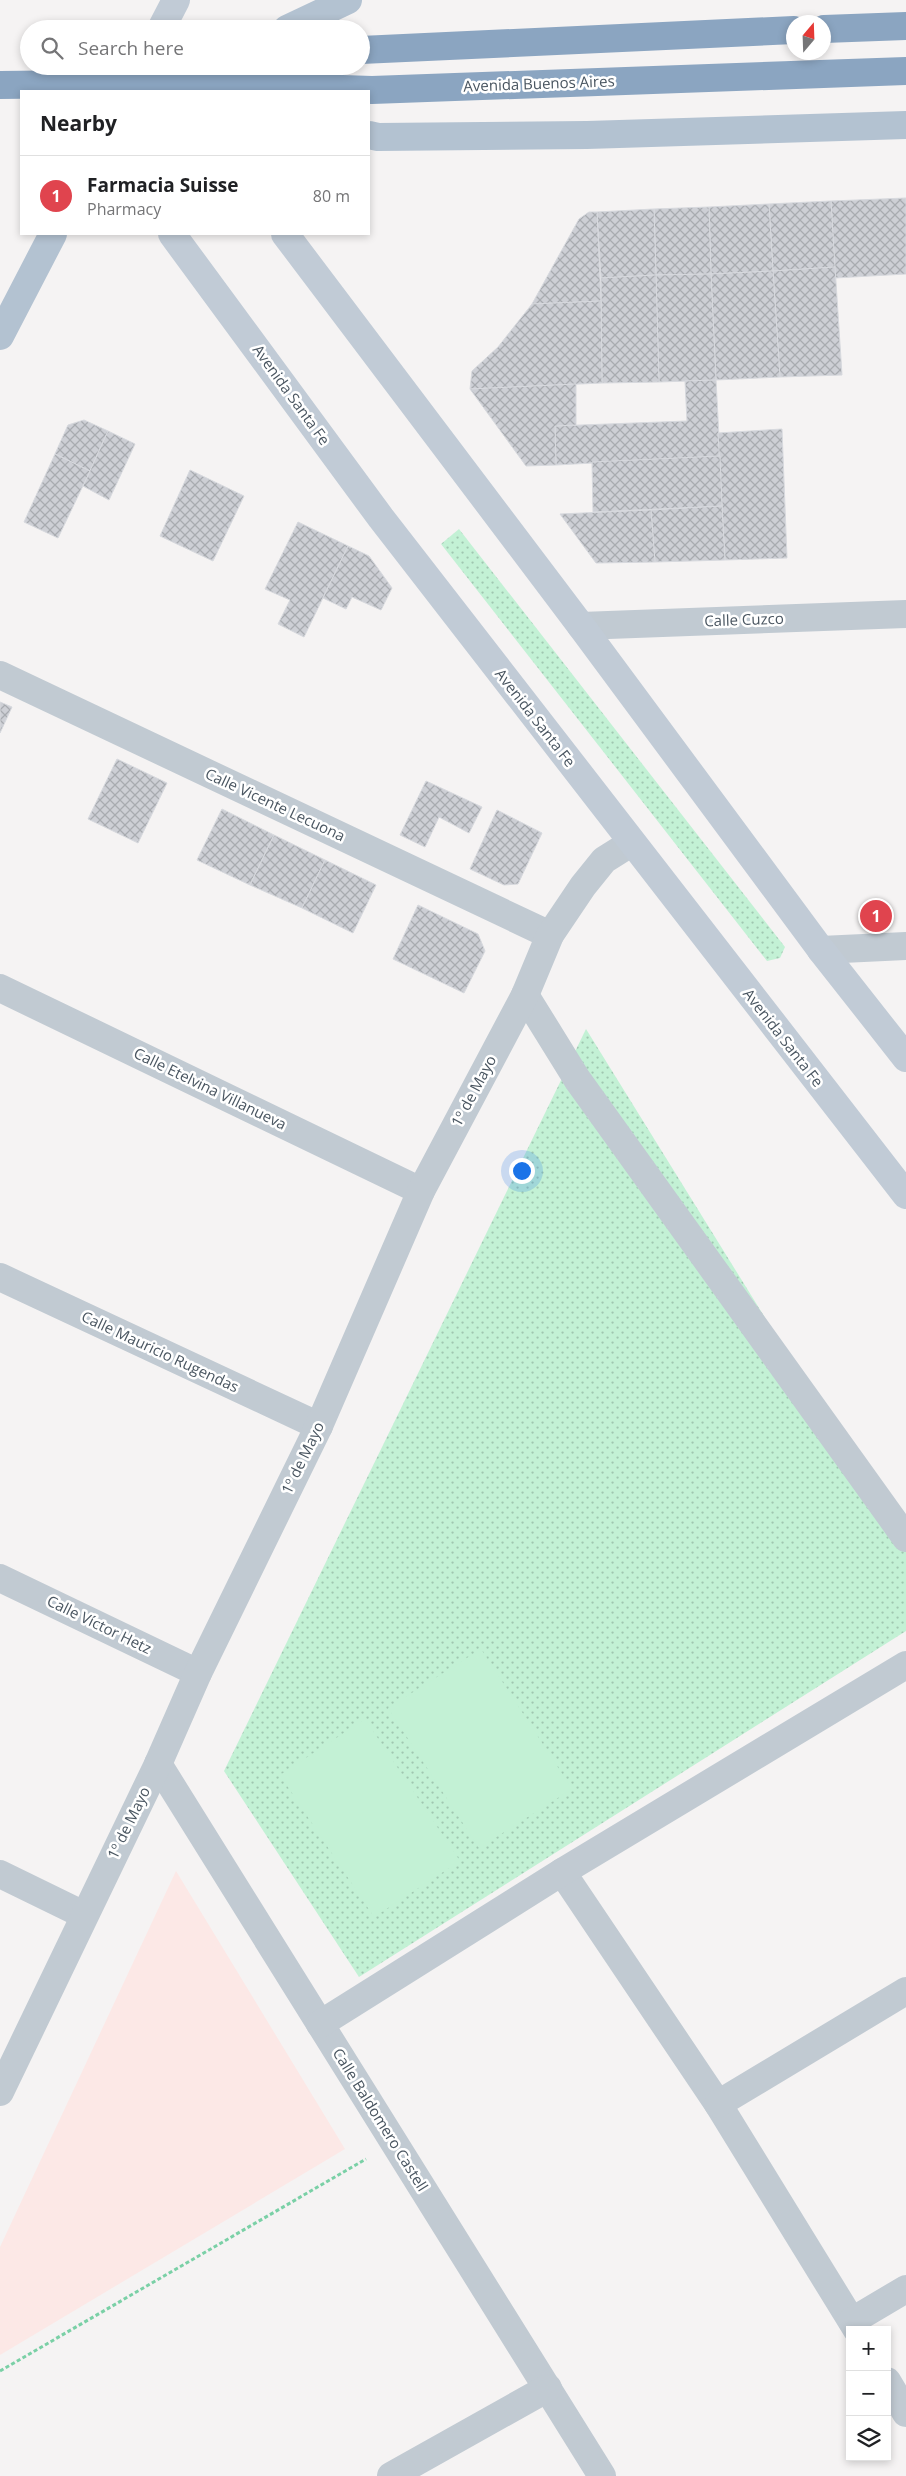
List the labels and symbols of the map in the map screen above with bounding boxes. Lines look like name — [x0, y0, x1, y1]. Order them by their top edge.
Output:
north arrow — [786, 15, 831, 60]
street label: Avenida Buenos Aires — [463, 70, 615, 96]
street label: Avenida Santa Fe — [249, 340, 335, 449]
street label: Calle Cuzco — [704, 608, 784, 630]
street label: Avenida Santa Fe — [491, 664, 580, 771]
street label: Calle Vicente Lecuona — [202, 763, 349, 845]
pin: 1 — [860, 897, 892, 935]
street label: Avenida Santa Fe — [739, 984, 828, 1091]
street label: Calle Etelvina Villanueva — [131, 1042, 290, 1134]
street label: 1º de Mayo — [446, 1051, 500, 1130]
your location — [509, 1158, 535, 1184]
street label: Calle Mauricio Rugendas — [79, 1306, 242, 1396]
street label: 1º de Mayo — [276, 1418, 328, 1497]
street label: Calle Víctor Hetz — [44, 1590, 155, 1658]
street label: 1º de Mayo — [102, 1783, 154, 1862]
street label: Calle Baldomero Castell — [329, 2044, 433, 2195]

